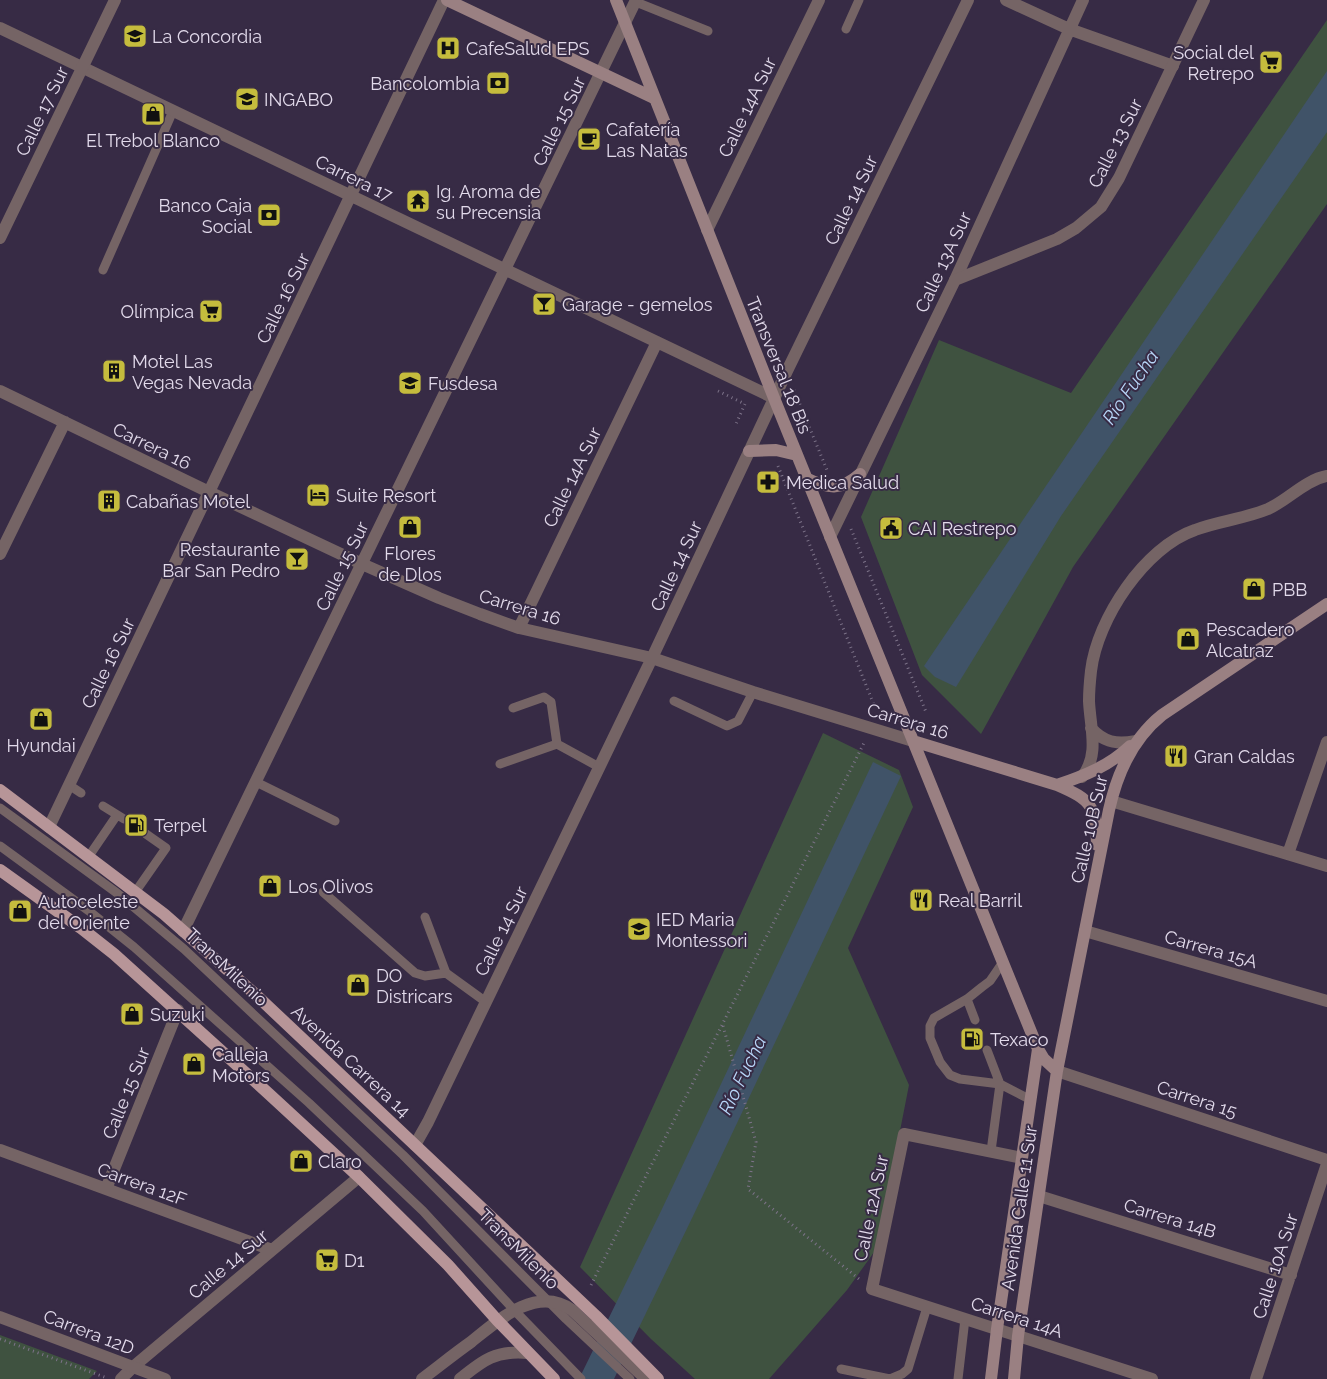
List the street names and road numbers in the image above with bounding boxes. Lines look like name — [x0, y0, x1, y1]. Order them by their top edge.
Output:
street label: Calle 14A Sur — [714, 53, 781, 160]
street label: Calle 17 Sur — [11, 62, 73, 159]
street label: Calle 15 Sur — [528, 72, 590, 169]
street label: Calle 13 Sur — [1084, 94, 1147, 191]
street label: Carrera 17 — [312, 150, 396, 206]
street label: Calle 14 Sur — [820, 151, 882, 248]
street label: Calle 13A Sur — [911, 208, 976, 316]
street label: Calle 16 Sur — [252, 249, 314, 347]
street label: Transversal 18 Bis — [742, 294, 816, 437]
street label: Carrera 16 — [110, 418, 195, 474]
street label: Calle 14A Sur — [539, 423, 606, 530]
street label: Calle 15 Sur — [311, 517, 373, 614]
street label: Calle 14 Sur — [646, 517, 706, 614]
street label: Carrera 16 — [477, 585, 564, 629]
street label: Calle 16 Sur — [77, 614, 139, 712]
street label: Carrera 16 — [865, 699, 952, 743]
street label: Calle 10B Sur — [1066, 772, 1112, 885]
street label: Calle 14 Sur — [470, 882, 532, 979]
street label: TransMilenio — [181, 924, 273, 1011]
street label: Carrera 15A — [1162, 926, 1260, 972]
street label: Avenida Carrera 14 — [287, 1001, 415, 1122]
street label: Calle 15 Sur — [98, 1043, 154, 1142]
street label: Carrera 15 — [1154, 1076, 1240, 1122]
street label: Avenida Calle 11 Sur — [997, 1123, 1041, 1292]
street label: Calle 12A Sur — [849, 1152, 893, 1263]
street label: Carrera 12F — [95, 1158, 189, 1210]
street label: Carrera 14B — [1121, 1194, 1219, 1242]
street label: TransMilenio — [475, 1205, 564, 1294]
street label: Calle 10A Sur — [1248, 1210, 1302, 1321]
street label: Calle 14 Sur — [184, 1224, 272, 1303]
street label: Carrera 14A — [968, 1292, 1066, 1342]
street label: Carrera 12D — [41, 1305, 138, 1359]

